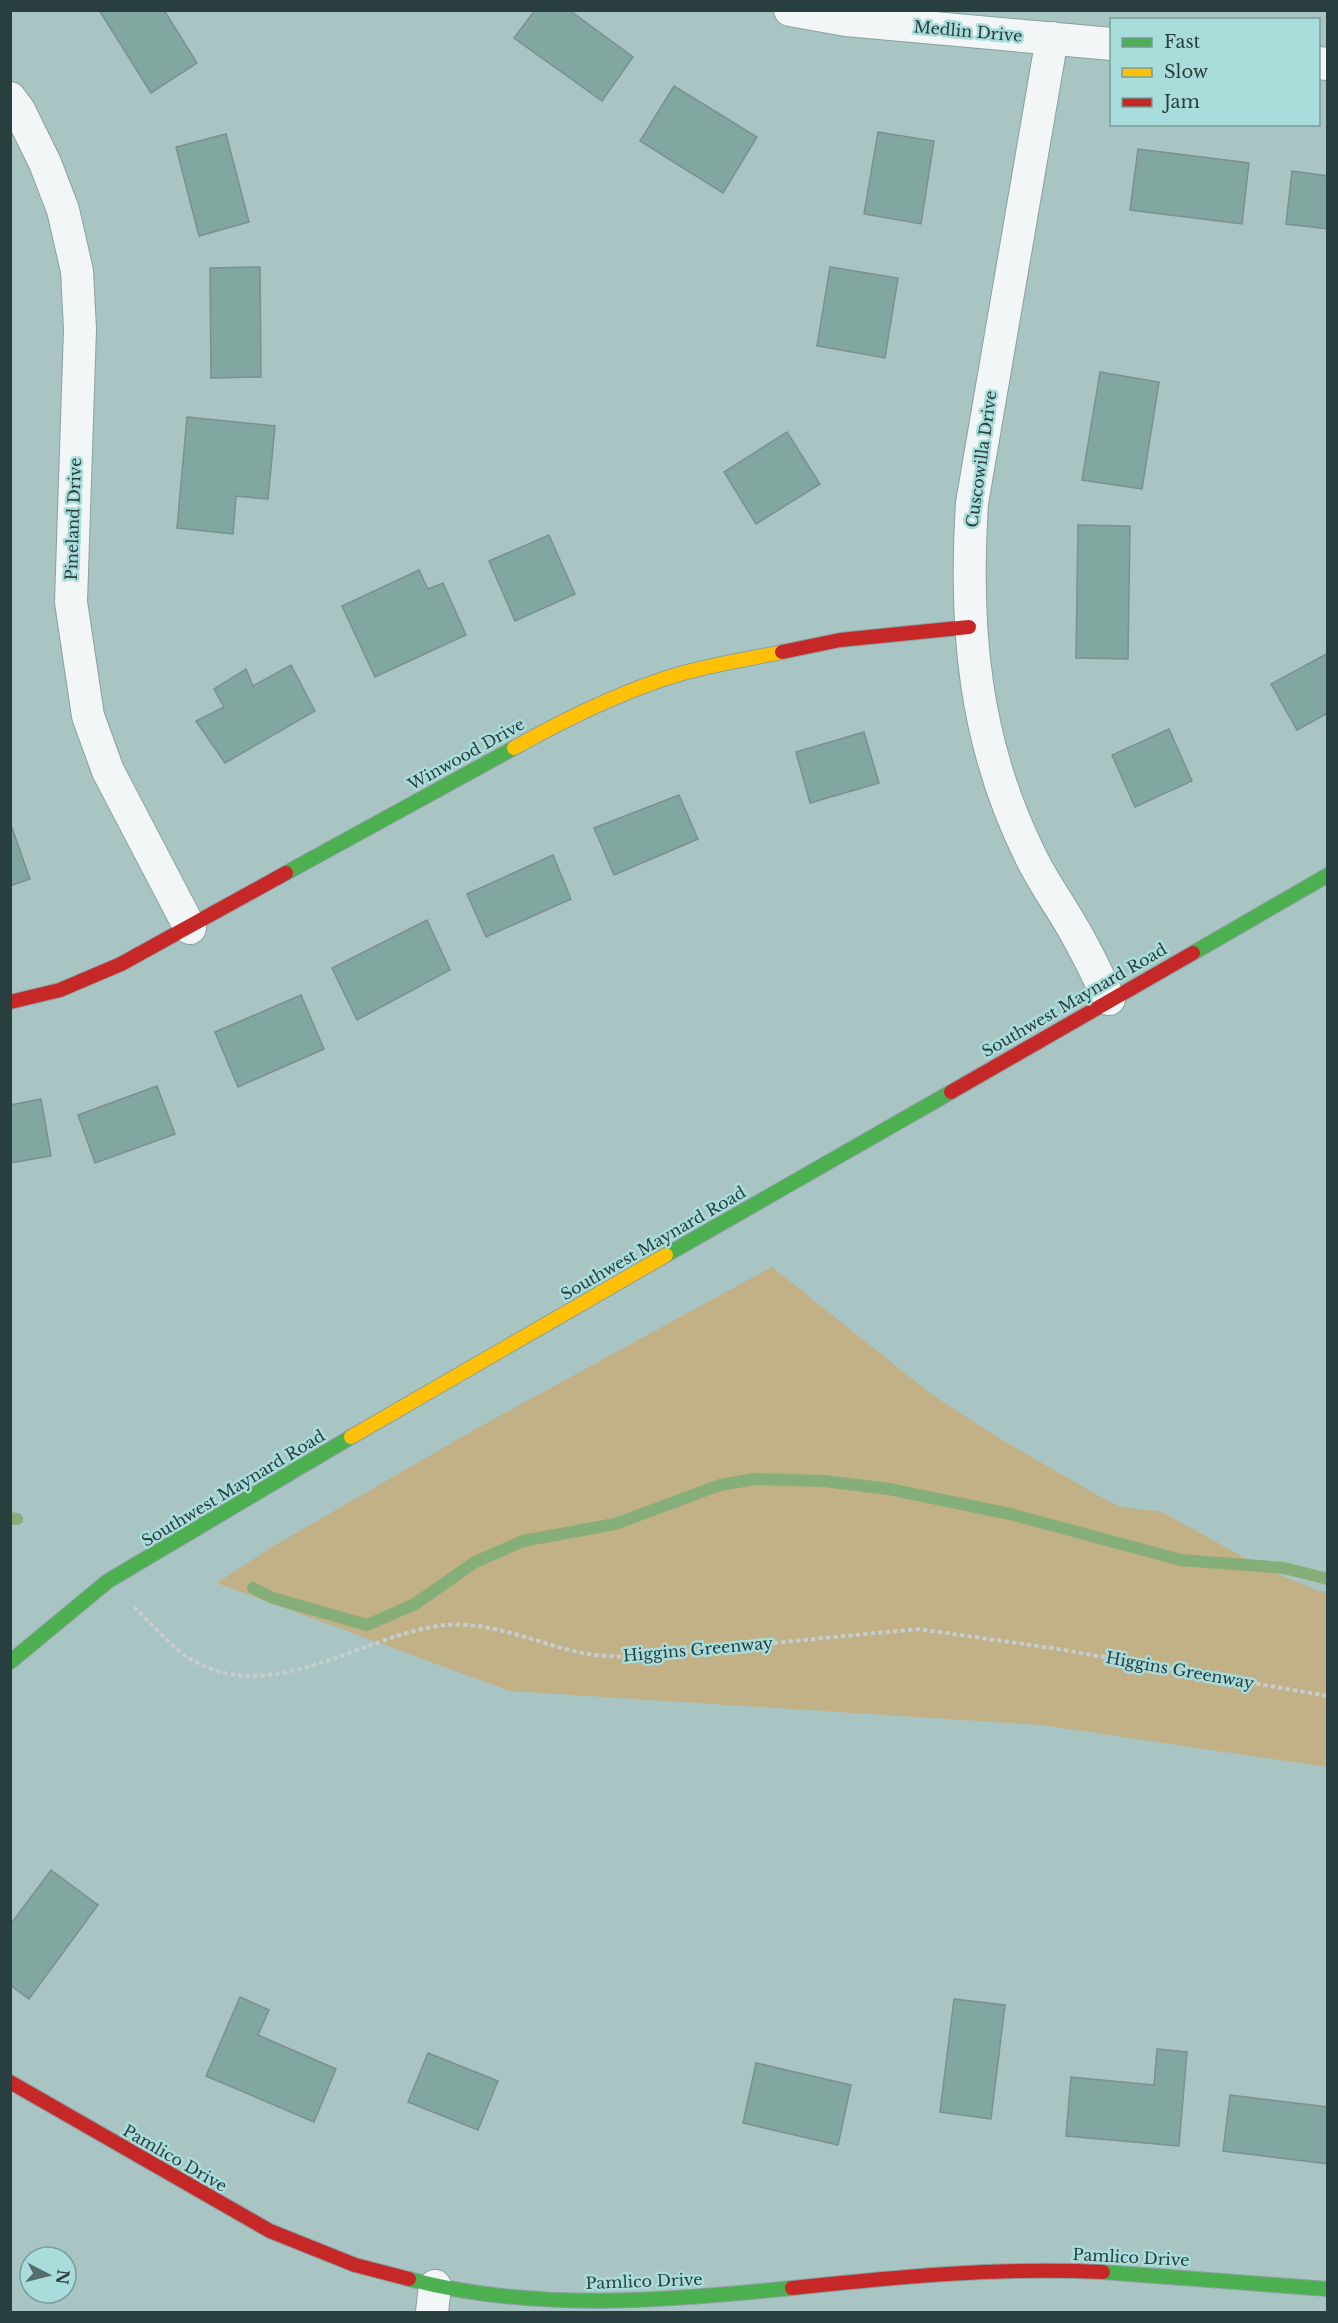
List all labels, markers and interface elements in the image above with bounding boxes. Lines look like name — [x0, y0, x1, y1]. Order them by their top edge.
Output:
street label: Medlin Drive — [913, 16, 1023, 46]
legend — [1110, 18, 1320, 126]
text: Fast — [1164, 31, 1201, 53]
text: Slow — [1164, 61, 1209, 83]
text: Jam — [1162, 91, 1200, 113]
street label: Cuscowilla Drive — [961, 389, 1001, 529]
street label: Pineland Drive — [61, 457, 85, 581]
street label: Winwood Drive — [403, 714, 528, 795]
street label: Southwest Maynard Road — [978, 939, 1170, 1061]
street label: Southwest Maynard Road — [557, 1182, 749, 1304]
street label: Southwest Maynard Road — [138, 1425, 328, 1551]
street label: Higgins Greenway — [622, 1632, 775, 1666]
street label: Higgins Greenway — [1104, 1647, 1257, 1693]
street label: Pamlico Drive — [119, 2120, 231, 2196]
street label: Pamlico Drive — [1072, 2244, 1190, 2270]
north arrow — [18, 2245, 78, 2305]
text: N — [52, 2268, 74, 2286]
street label: Pamlico Drive — [585, 2269, 703, 2293]

